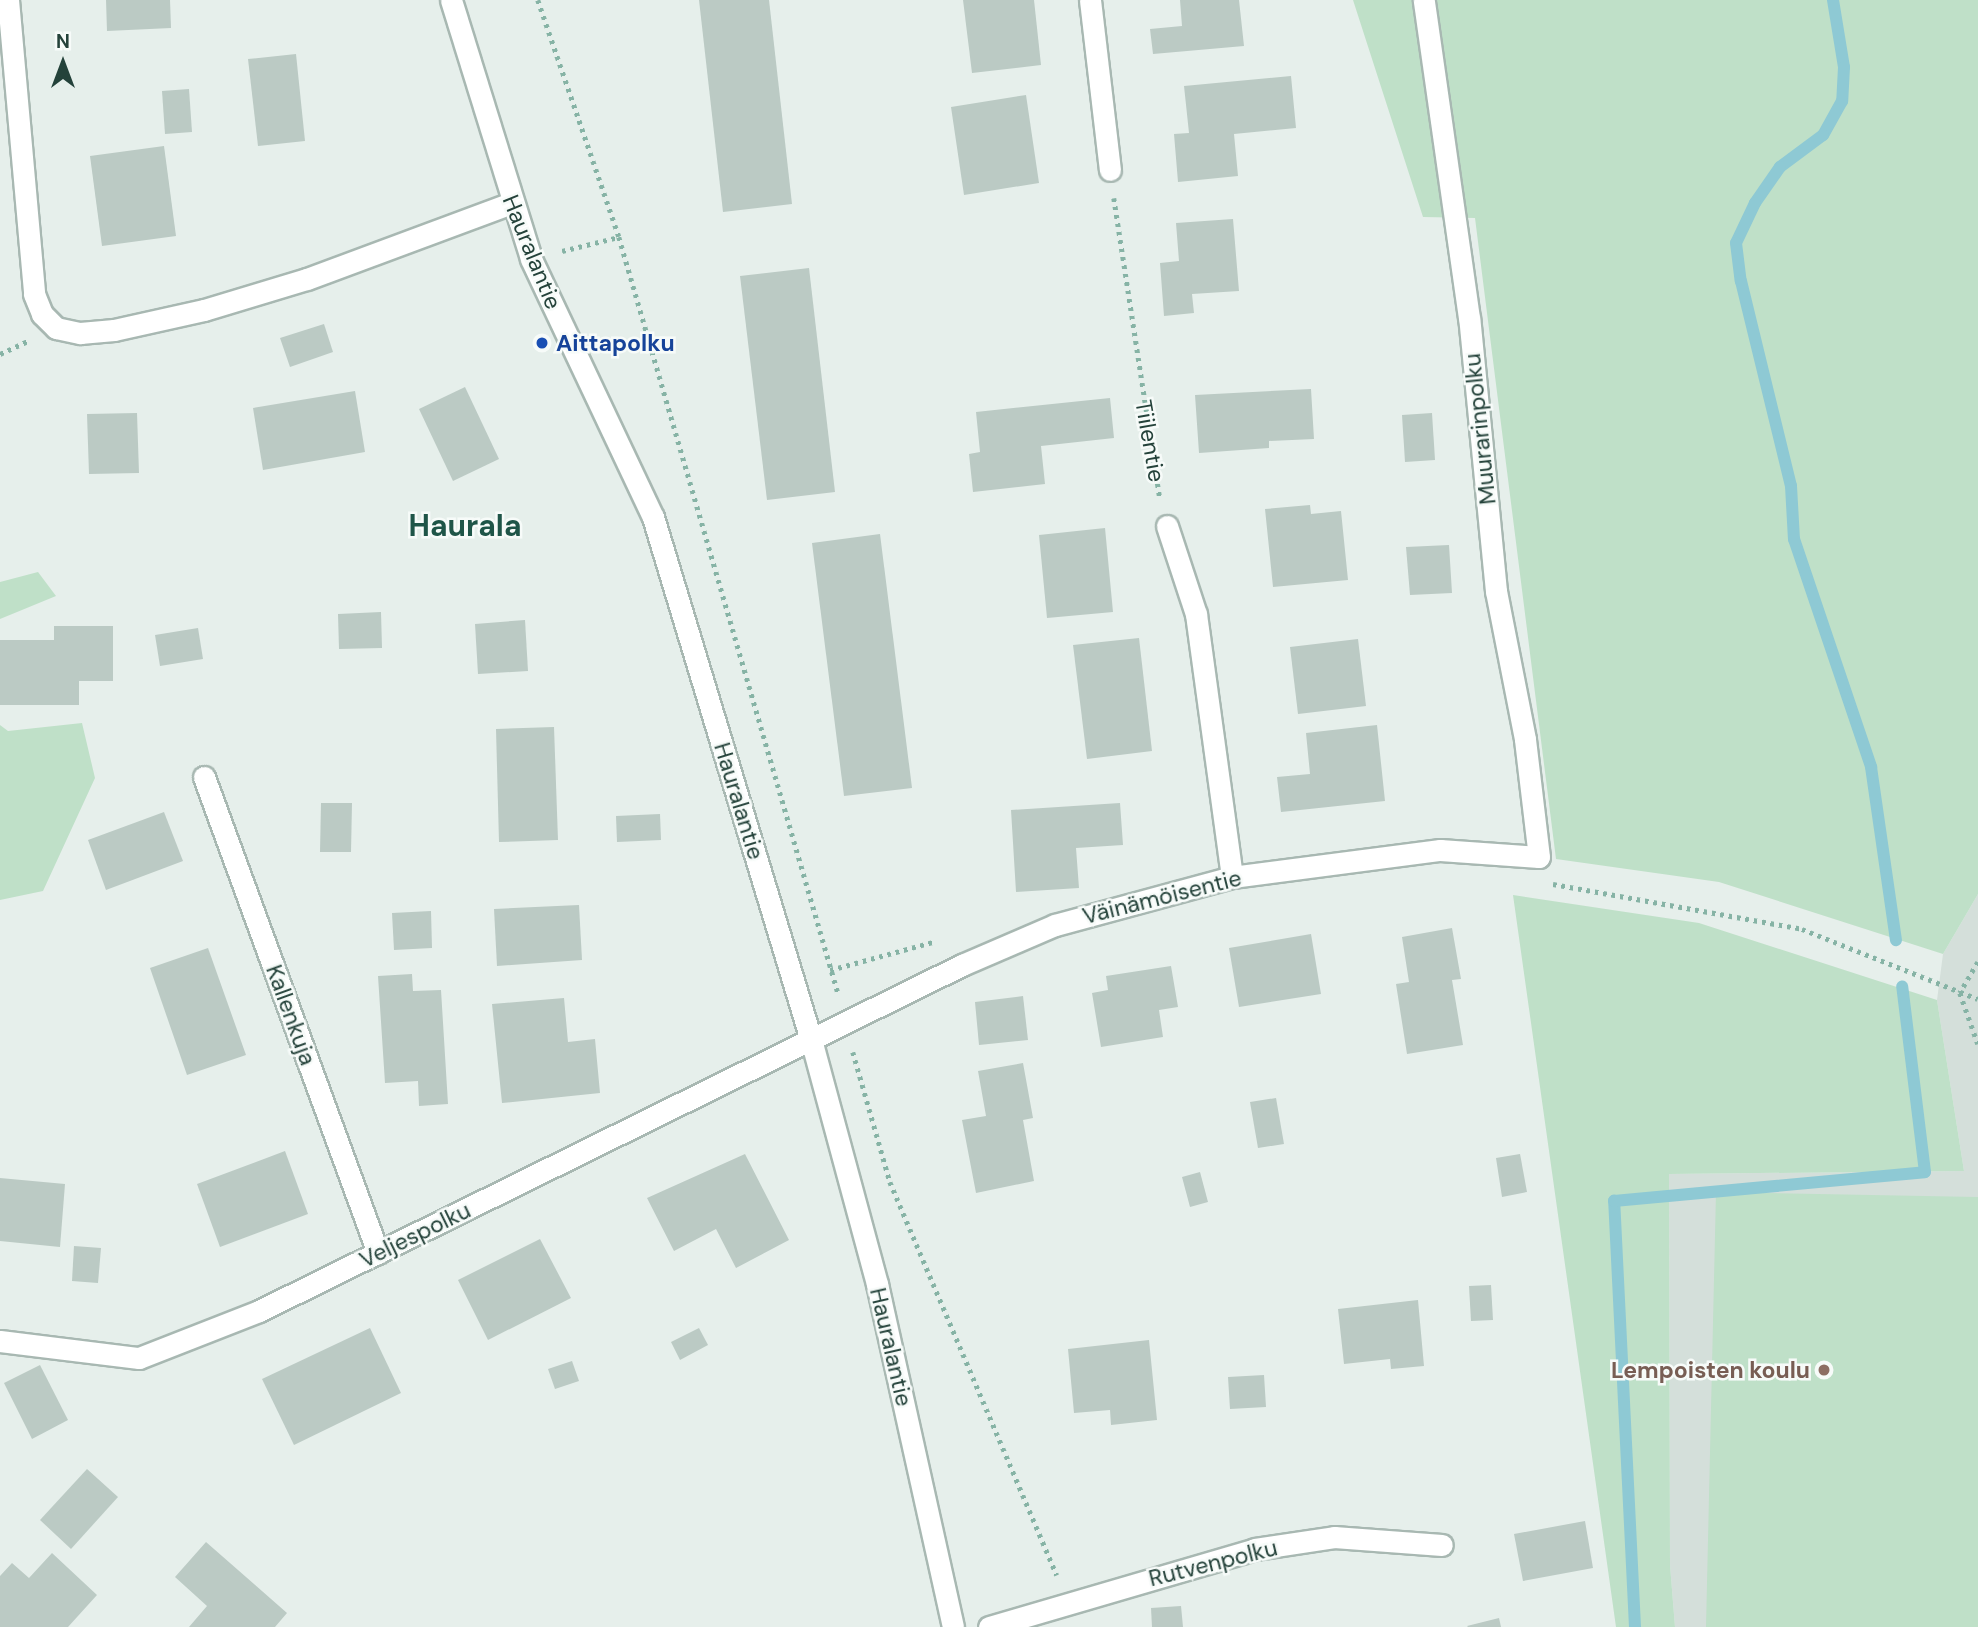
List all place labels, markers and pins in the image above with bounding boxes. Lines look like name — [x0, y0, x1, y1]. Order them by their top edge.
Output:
place label: Aittapolku — [556, 329, 675, 357]
marker: Aittapolku — [534, 335, 550, 351]
place label: Lempoisten koulu — [1611, 1356, 1810, 1384]
marker: Lempoisten koulu — [1816, 1362, 1832, 1378]

